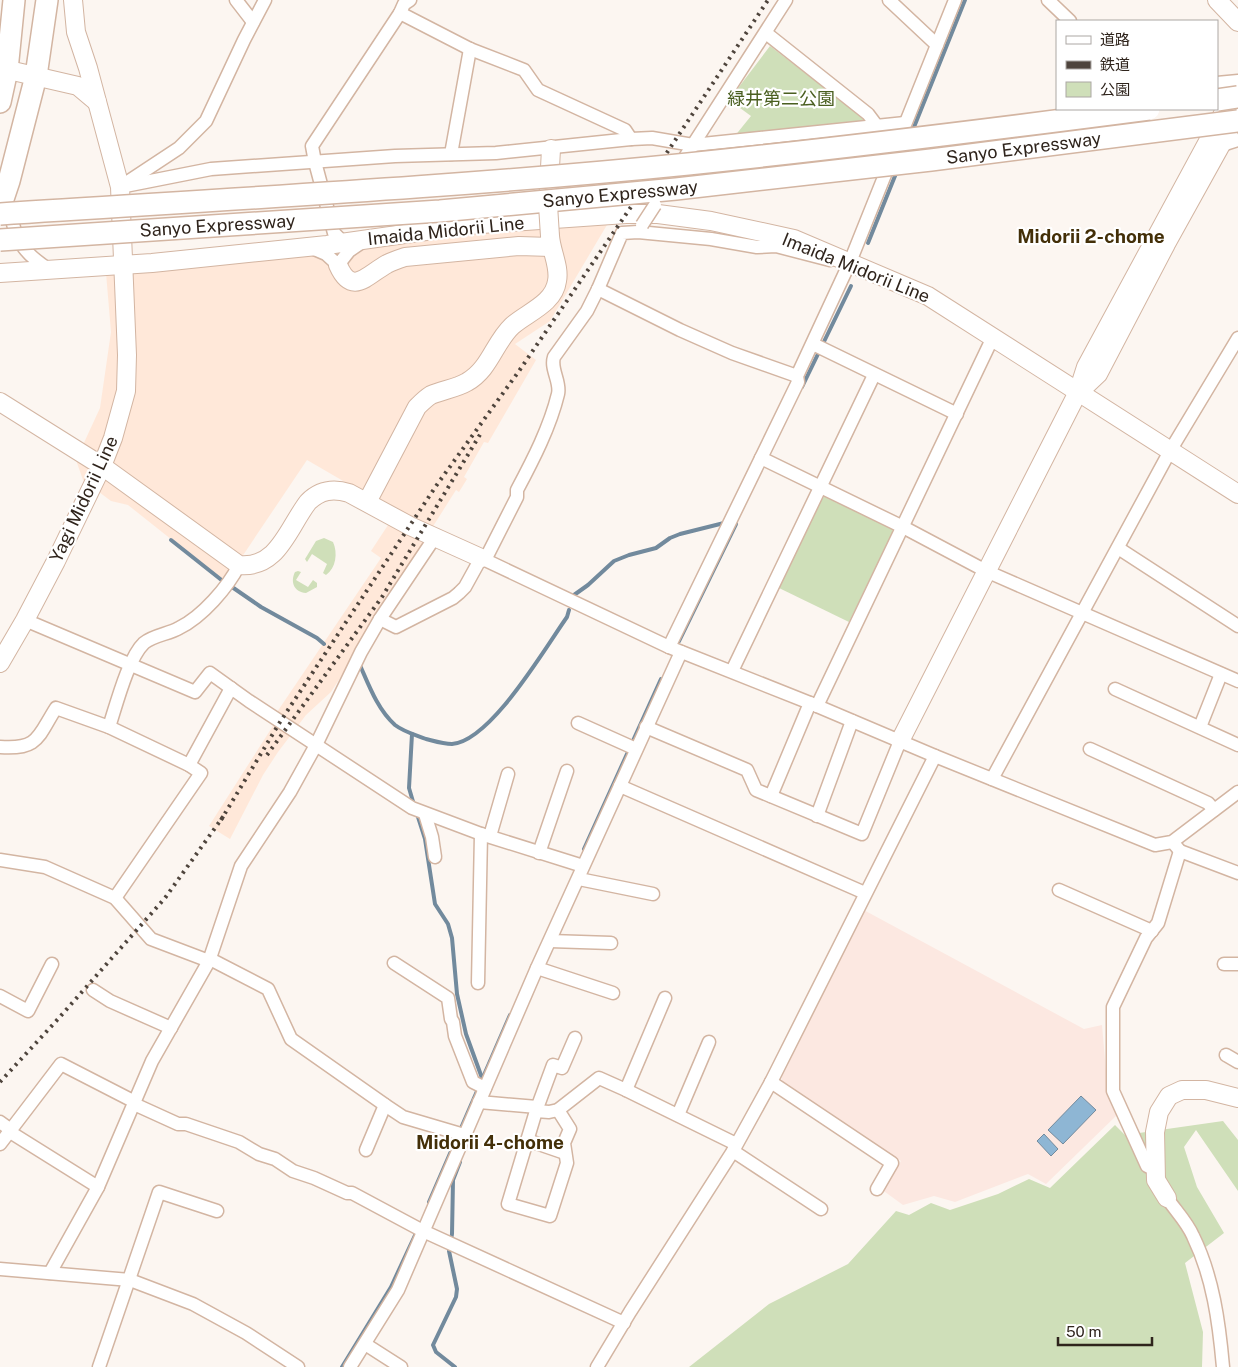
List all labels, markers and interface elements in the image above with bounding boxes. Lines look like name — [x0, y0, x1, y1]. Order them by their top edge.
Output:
legend — [1056, 20, 1218, 110]
text: 道路 — [1100, 31, 1130, 48]
text: 鉄道 — [1100, 56, 1130, 73]
text: 公園 — [1100, 81, 1130, 98]
park label: 緑井第二公園 — [727, 88, 835, 109]
street label: Sanyo Expressway — [945, 127, 1103, 168]
street label: Sanyo Expressway — [541, 176, 699, 211]
street label: Sanyo Expressway — [139, 210, 296, 241]
street label: Imaida Midorii Line — [367, 212, 525, 249]
district label: Midorii 2-chome — [1017, 225, 1165, 247]
street label: Imaida Midorii Line — [779, 228, 933, 307]
street label: Yagi Midorii Line — [45, 432, 122, 565]
district label: Midorii 4-chome — [416, 1131, 564, 1153]
scale bar — [1058, 1314, 1152, 1346]
text: 50 m — [1066, 1323, 1101, 1340]

